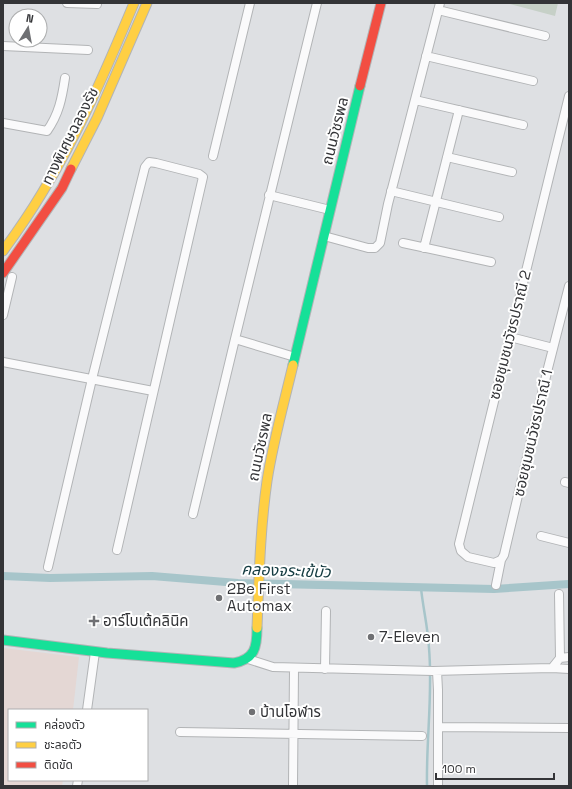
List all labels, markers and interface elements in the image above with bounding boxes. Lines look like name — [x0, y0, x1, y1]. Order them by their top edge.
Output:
north arrow — [8, 8, 48, 48]
text: N — [25, 11, 35, 26]
street label: ทางพิเศษฉลองรัช — [37, 84, 102, 188]
street label: ถนนวัชรพล — [317, 95, 352, 167]
street label: ซอยชุมชนวัชรปราณี 2 — [484, 268, 535, 402]
street label: ซอยชุมชนวัชรปราณี 1 — [509, 367, 556, 498]
street label: ถนนวัชรพล — [243, 411, 276, 483]
water label: คลองจระเข้บัว — [241, 558, 332, 583]
place label: 2Be First Automax — [227, 579, 292, 615]
marker: 2Be First Automax — [214, 593, 224, 603]
place label: อาร์โบเต้คลินิค — [103, 611, 189, 630]
marker: อาร์โบเต้คลินิค — [88, 615, 100, 627]
place label: 7-Eleven — [379, 627, 440, 646]
marker: 7-Eleven — [366, 632, 376, 642]
place label: บ้านโอฬาร — [260, 702, 321, 721]
marker: บ้านโอฬาร — [247, 707, 257, 717]
legend — [8, 709, 148, 781]
text: คล่องตัว — [44, 717, 85, 733]
text: ชะลอตัว — [44, 737, 82, 753]
scale bar — [436, 755, 554, 781]
text: ติดขัด — [44, 757, 73, 773]
text: 100 m — [442, 761, 476, 777]

